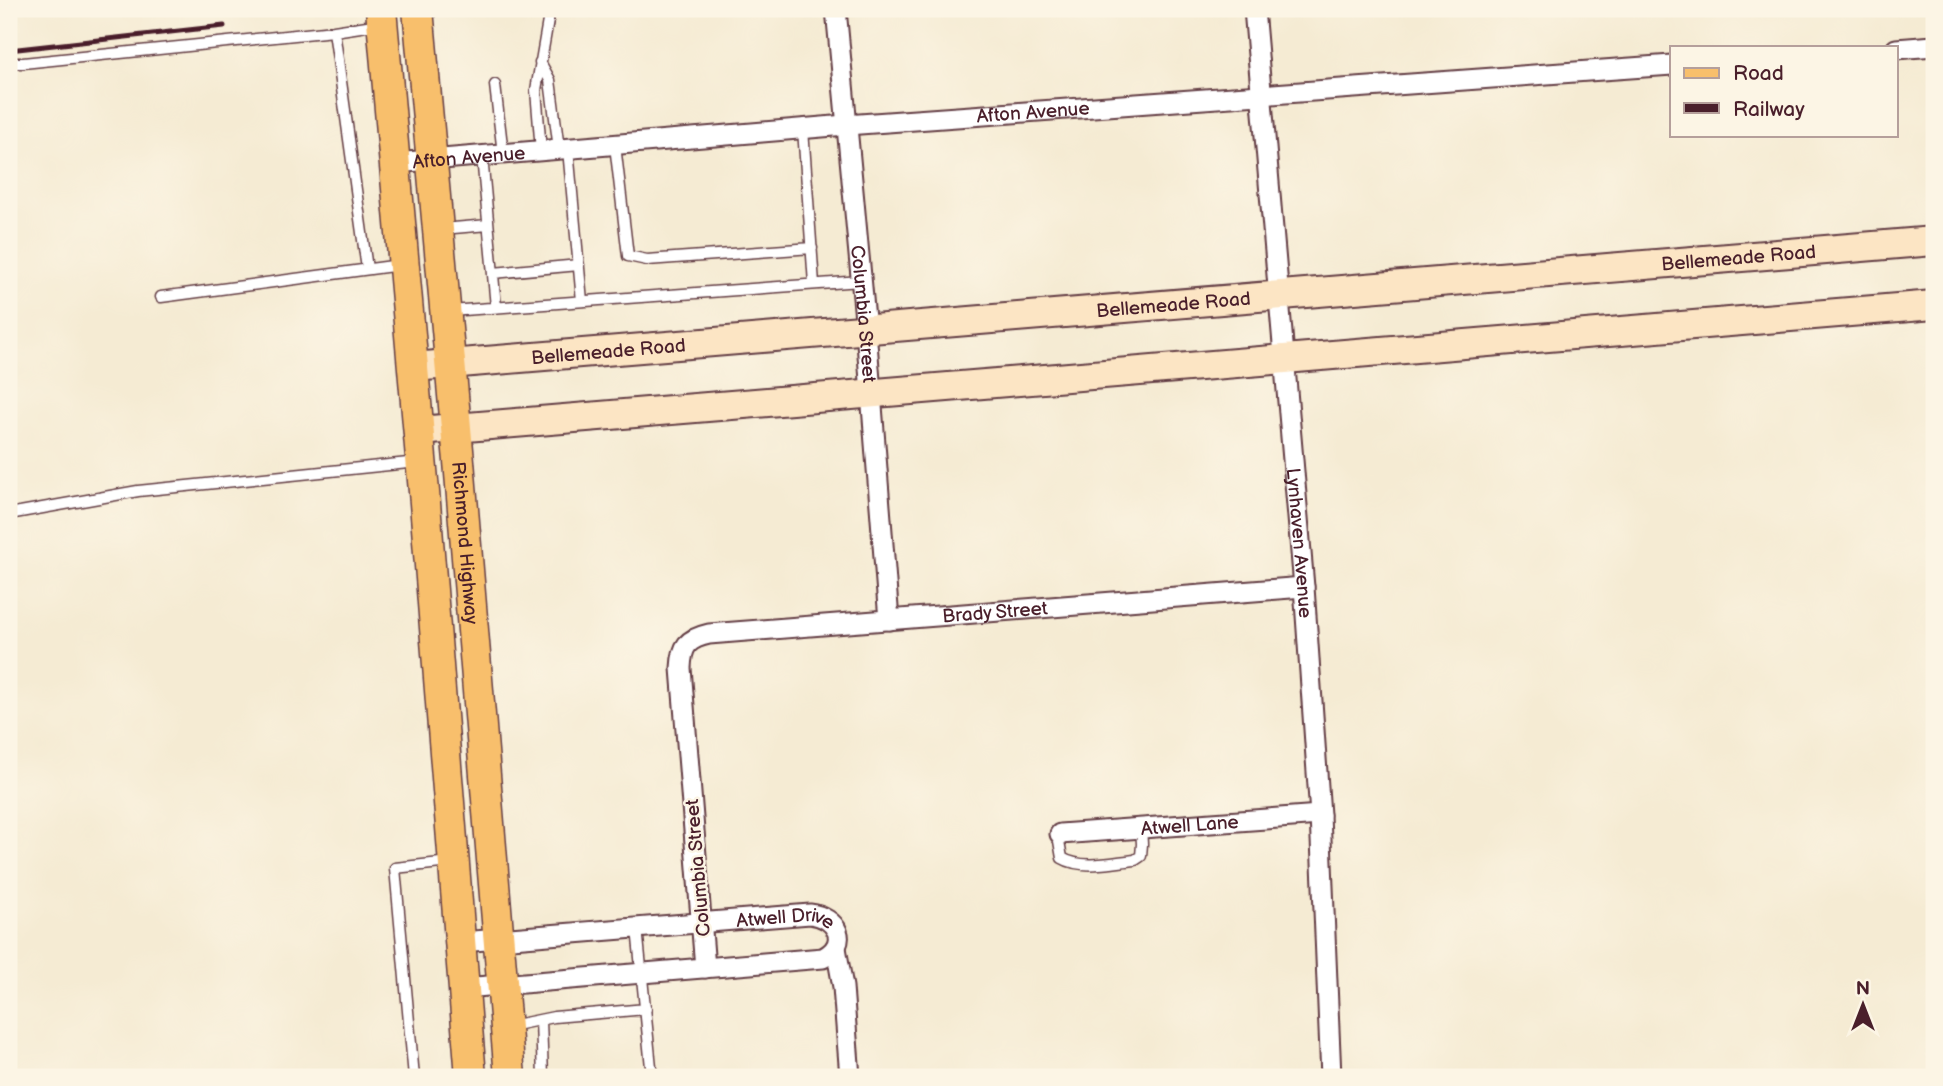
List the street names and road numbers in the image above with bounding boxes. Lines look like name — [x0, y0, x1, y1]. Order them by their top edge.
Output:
street label: Afton Avenue — [976, 97, 1090, 128]
street label: Afton Avenue — [411, 142, 526, 174]
street label: Bellemeade Road — [1660, 241, 1817, 277]
street label: Columbia Street — [845, 244, 880, 384]
street label: Bellemeade Road — [1095, 288, 1252, 323]
street label: Bellemeade Road — [530, 334, 687, 370]
street label: Richmond Highway — [446, 461, 483, 626]
street label: Lynhaven Avenue — [1281, 467, 1316, 619]
street label: Brady Street — [941, 597, 1049, 629]
street label: Columbia Street — [681, 798, 716, 938]
street label: Atwell Lane — [1140, 811, 1240, 841]
street label: Atwell Drive — [735, 904, 839, 935]

